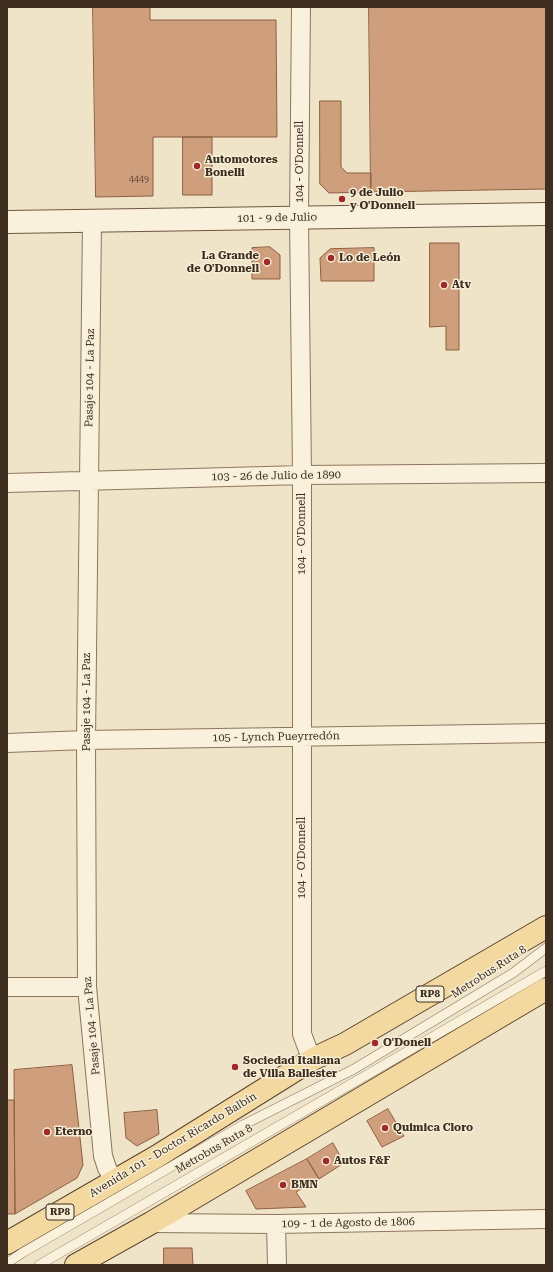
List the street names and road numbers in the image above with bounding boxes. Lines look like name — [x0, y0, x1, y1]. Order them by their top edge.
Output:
street label: 104 - O'Donnell — [293, 121, 307, 203]
street label: 101 - 9 de Julio — [237, 211, 317, 225]
street label: Pasaje 104 - La Paz — [83, 329, 97, 427]
street label: 103 - 26 de Julio de 1890 — [211, 468, 341, 484]
street label: 104 - O'Donnell — [295, 493, 309, 575]
street label: Pasaje 104 - La Paz — [80, 653, 94, 751]
street label: 105 - Lynch Pueyrredón — [212, 729, 340, 745]
street label: 104 - O'Donnell — [295, 817, 309, 899]
street label: Metrobus Ruta 8 — [449, 943, 529, 1001]
street label: Pasaje 104 - La Paz — [81, 976, 103, 1076]
road number: RP8 — [416, 986, 444, 1002]
street label: Avenida 101 - Doctor Ricardo Balbín — [87, 1090, 259, 1200]
street label: Metrobus Ruta 8 — [173, 1122, 255, 1176]
road number: RP8 — [46, 1204, 74, 1220]
street label: 109 - 1 de Agosto de 1806 — [281, 1215, 415, 1231]

